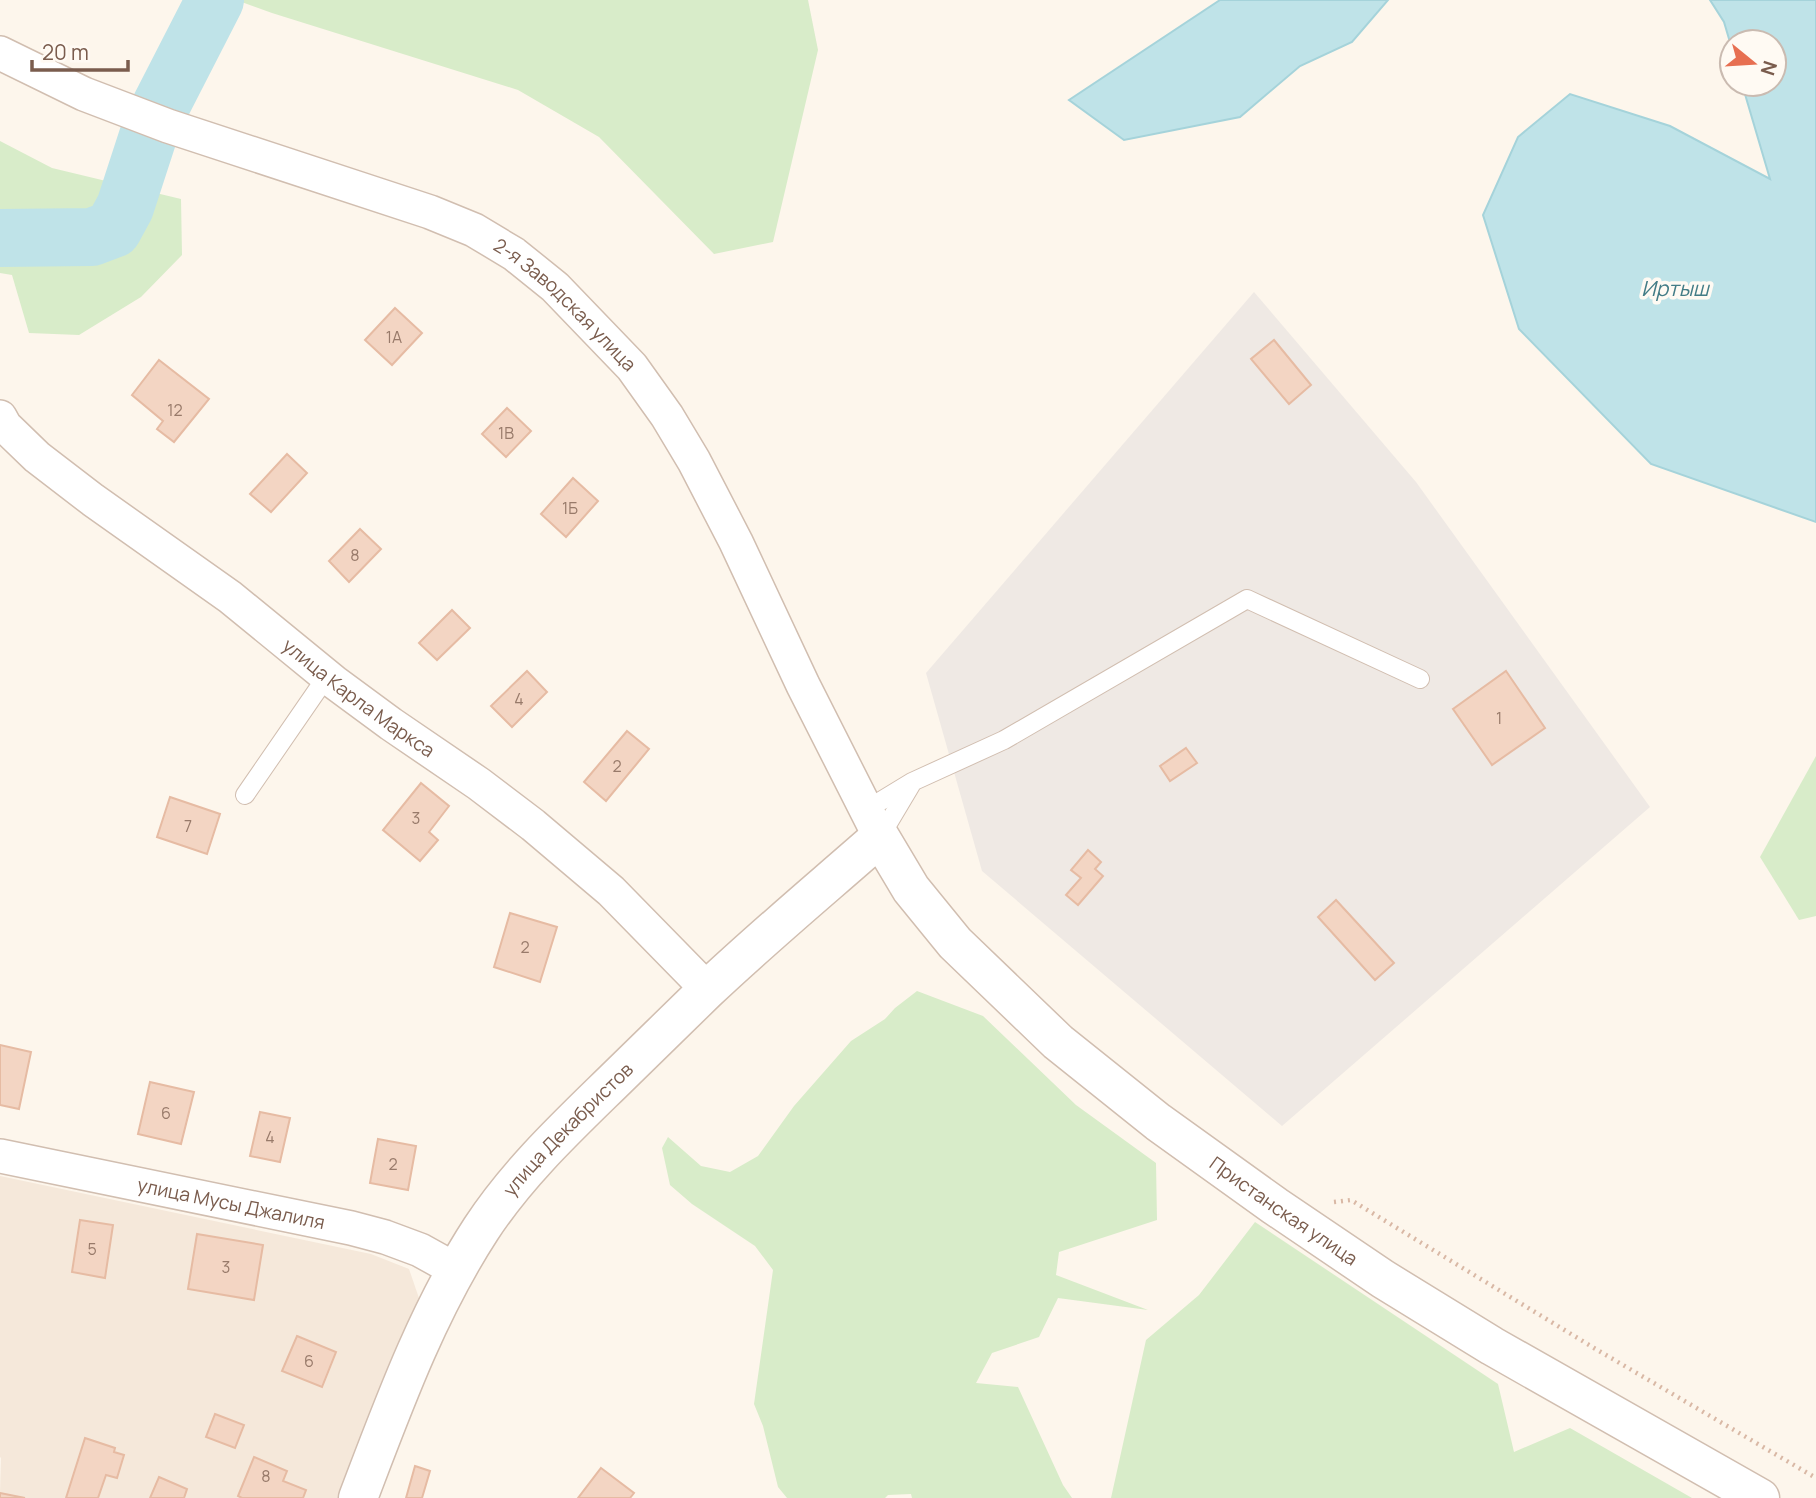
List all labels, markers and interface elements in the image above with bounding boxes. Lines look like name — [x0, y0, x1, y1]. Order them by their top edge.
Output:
scale bar — [32, 28, 128, 72]
north arrow — [1718, 28, 1788, 98]
text: 20 m — [42, 38, 89, 66]
text: N — [1755, 58, 1784, 79]
street label: 2-я Заводская улица — [489, 232, 642, 377]
water label: Иртыш — [1641, 274, 1711, 302]
house number: 1А — [386, 326, 402, 348]
house number: 12 — [167, 399, 183, 421]
house number: 1В — [498, 422, 514, 444]
house number: 1Б — [562, 497, 578, 519]
house number: 8 — [350, 544, 360, 566]
street label: улица Карла Маркса — [277, 632, 440, 763]
house number: 4 — [514, 688, 524, 710]
house number: 1 — [1496, 707, 1502, 729]
house number: 2 — [612, 755, 622, 777]
house number: 3 — [412, 807, 420, 829]
house number: 7 — [184, 815, 192, 837]
house number: 2 — [520, 936, 530, 958]
street label: улица Декабристов — [497, 1057, 639, 1201]
house number: 6 — [161, 1102, 171, 1124]
house number: 4 — [265, 1126, 275, 1148]
street label: Пристанская улица — [1204, 1150, 1363, 1271]
house number: 2 — [388, 1153, 398, 1175]
street label: улица Мусы Джалиля — [135, 1172, 327, 1235]
house number: 5 — [87, 1238, 97, 1260]
house number: 3 — [222, 1256, 230, 1278]
house number: 6 — [304, 1350, 314, 1372]
house number: 8 — [261, 1465, 271, 1487]

